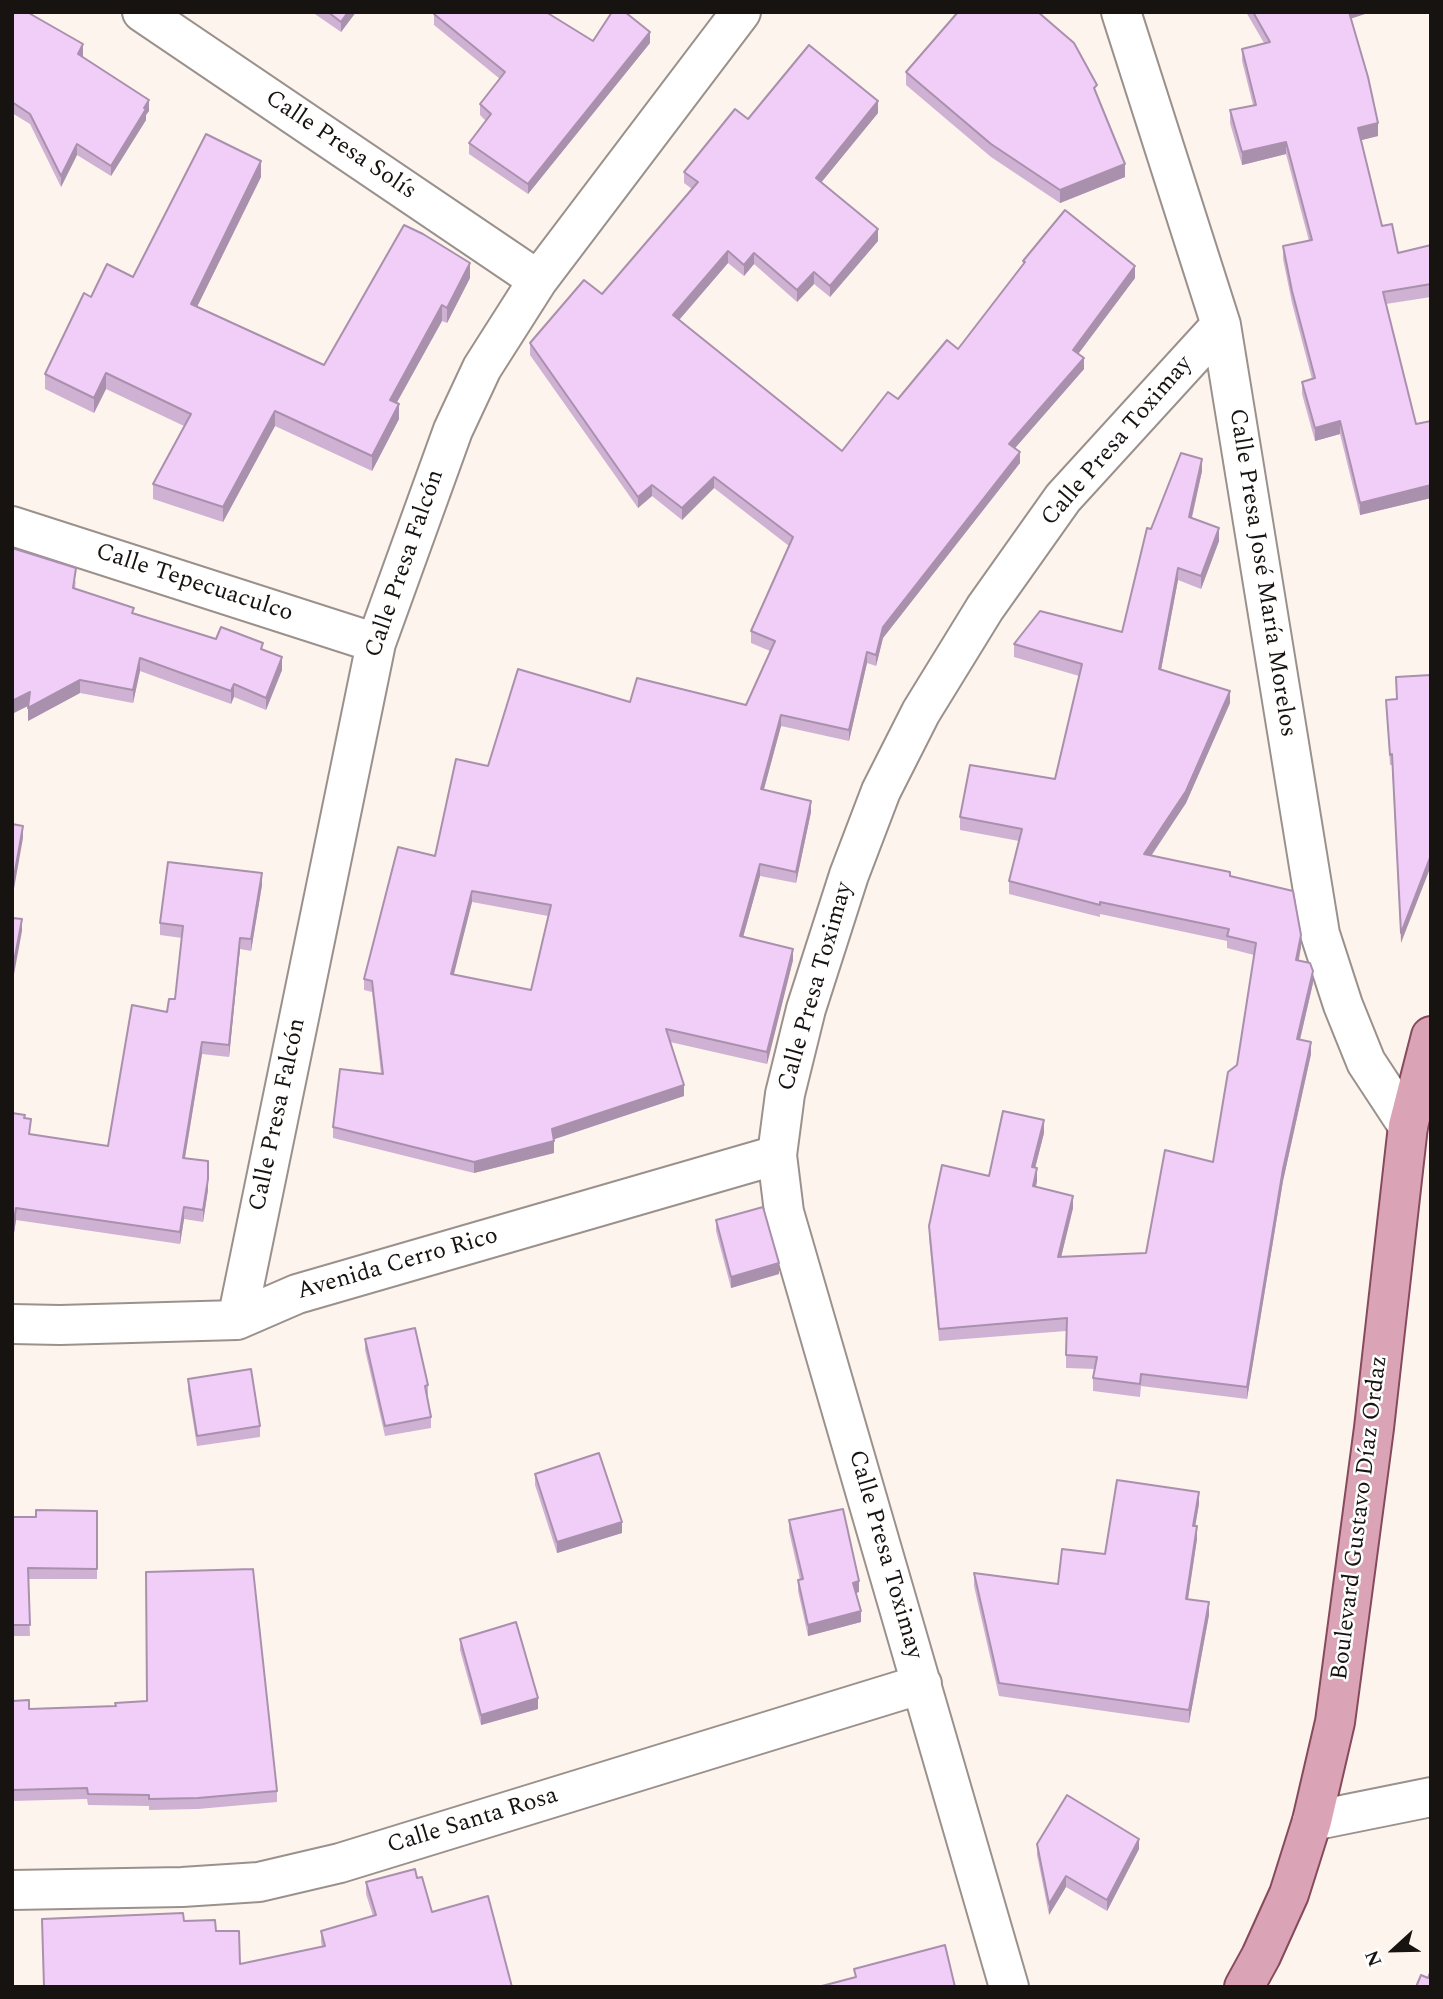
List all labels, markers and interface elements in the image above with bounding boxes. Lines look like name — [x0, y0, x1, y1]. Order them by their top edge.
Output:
street label: Calle Presa Solís — [259, 85, 421, 207]
street label: Calle Presa Toximay — [1036, 351, 1200, 533]
street label: Calle Presa José María Morelos — [1221, 407, 1301, 739]
street label: Calle Presa Falcón — [360, 466, 452, 662]
street label: Calle Tepecuaculco — [92, 538, 296, 630]
street label: Calle Presa Toximay — [773, 879, 861, 1095]
street label: Calle Presa Falcón — [244, 1016, 314, 1214]
street label: Avenida Cerro Rico — [294, 1223, 502, 1307]
street label: Boulevard Gustavo Díaz Ordaz — [1327, 1354, 1395, 1682]
street label: Calle Presa Toximay — [840, 1447, 928, 1663]
street label: Calle Santa Rosa — [384, 1782, 562, 1862]
north arrow — [1359, 1915, 1429, 1985]
text: N — [1358, 1945, 1390, 1971]

